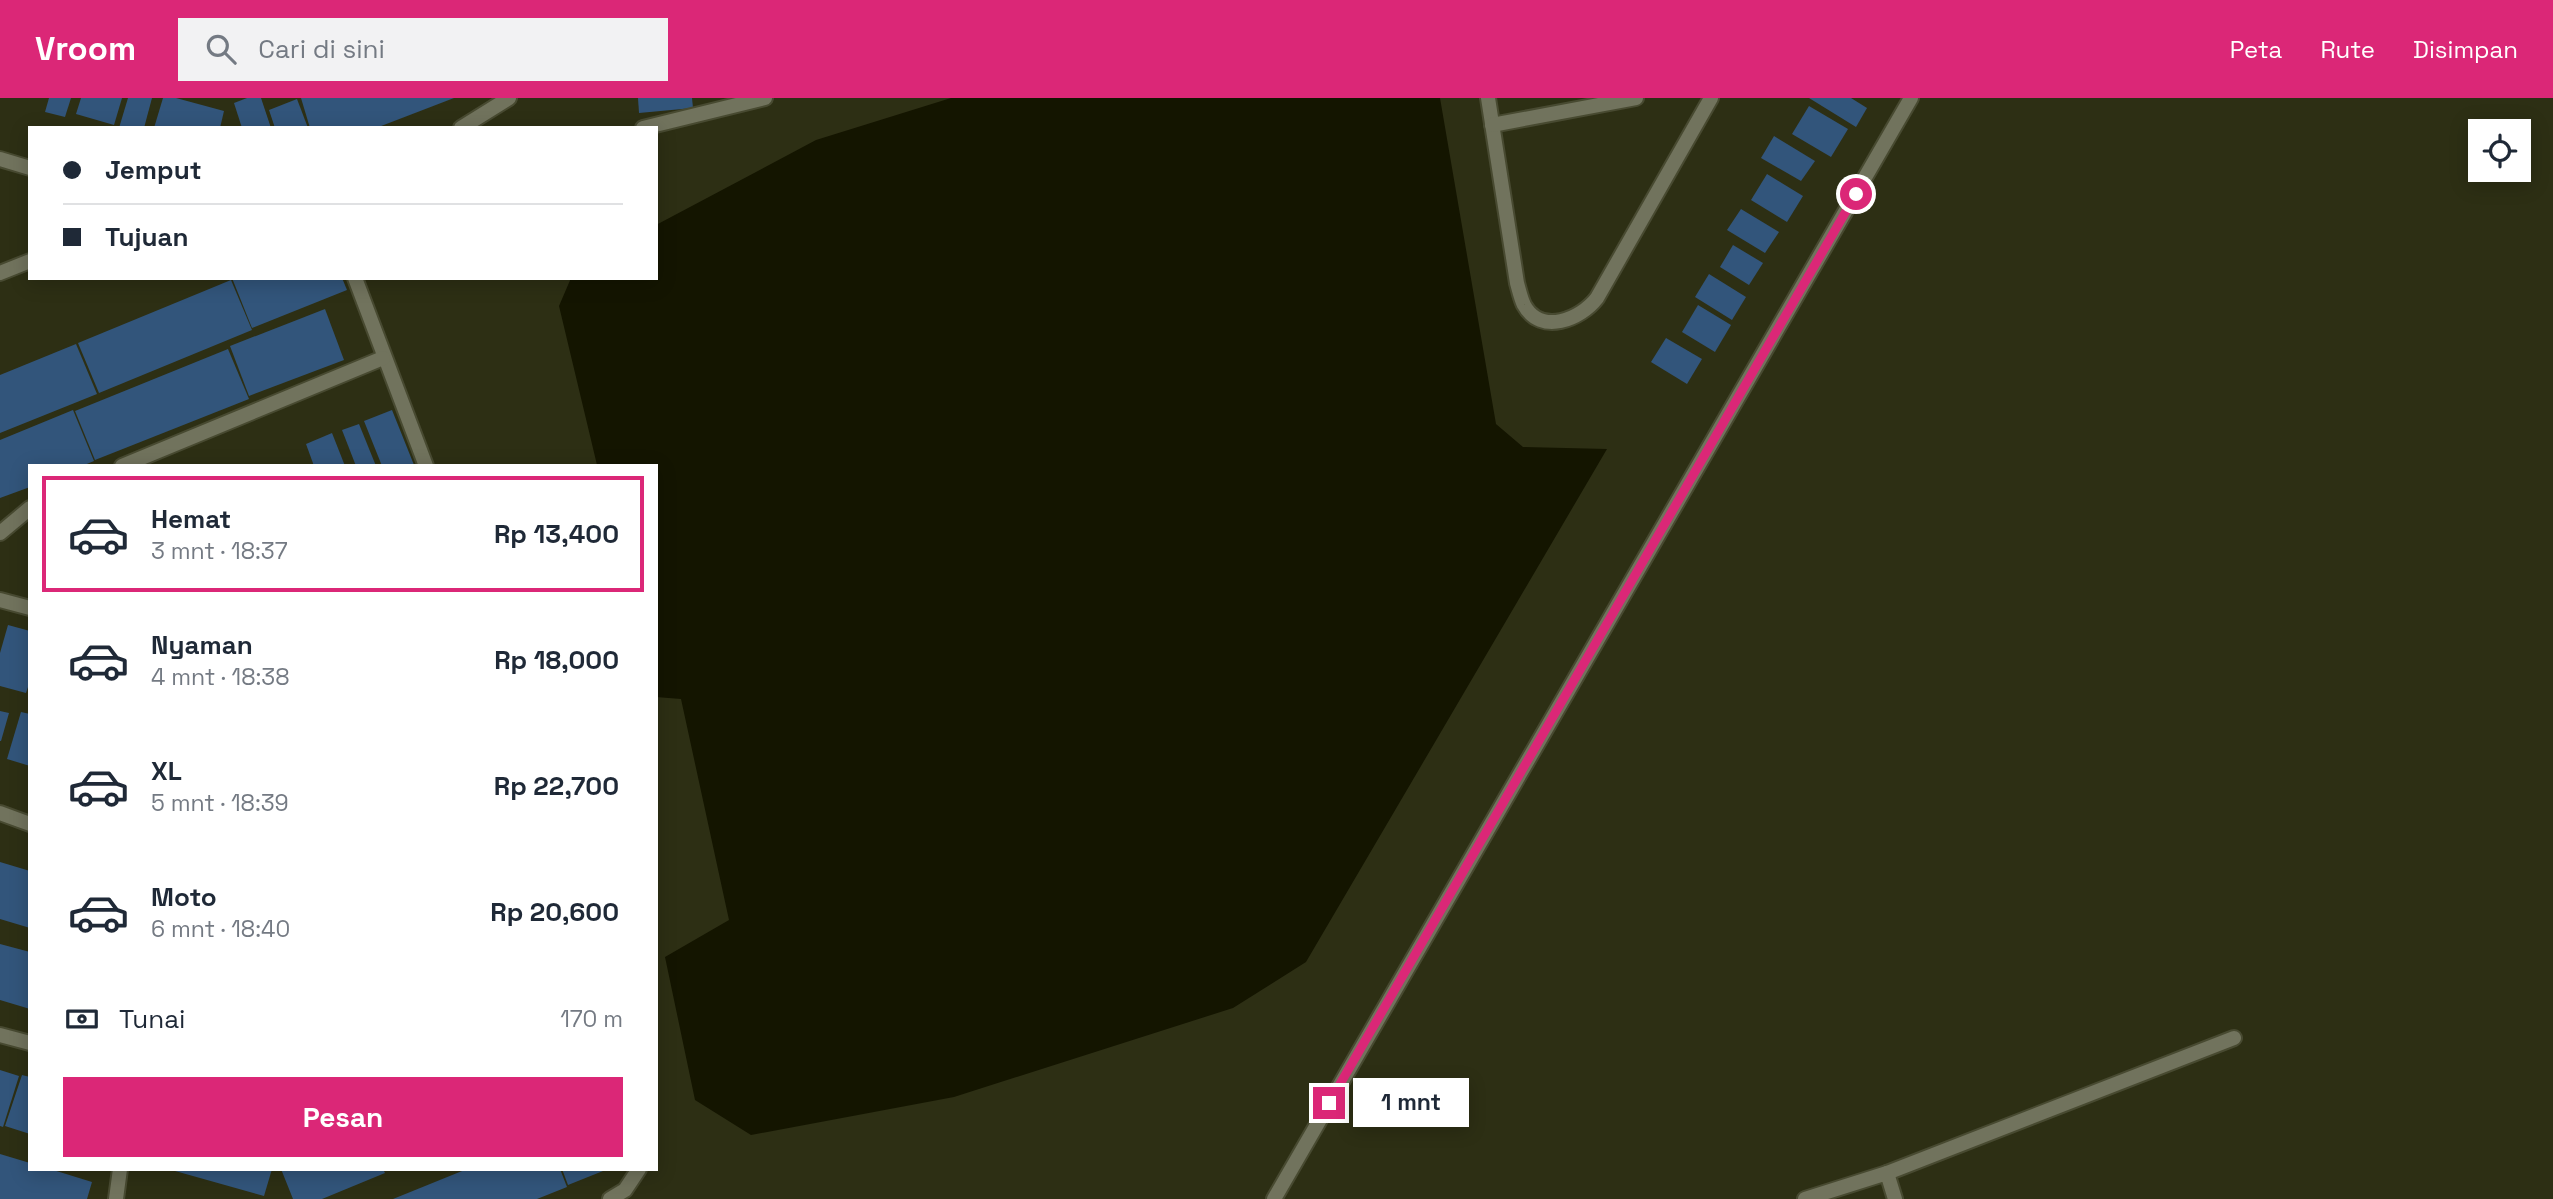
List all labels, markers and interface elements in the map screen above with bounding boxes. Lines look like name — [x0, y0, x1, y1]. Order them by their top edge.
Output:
search box — [178, 18, 668, 81]
text: Vroom — [35, 28, 136, 70]
icon: search — [202, 30, 240, 68]
text: Cari di sini — [258, 32, 385, 66]
text: Peta — [2230, 34, 2282, 65]
text: Rute — [2320, 34, 2375, 65]
text: Disimpan — [2413, 34, 2518, 65]
map controls — [2468, 119, 2531, 182]
button: locate — [2468, 119, 2531, 182]
text: Jemput — [105, 153, 202, 187]
route start — [1840, 178, 1872, 210]
text: Tujuan — [105, 220, 188, 254]
text: Hemat — [151, 502, 231, 536]
icon: car — [67, 503, 130, 566]
text: Rp 13,400 — [494, 517, 619, 551]
text: 3 mnt · 18:37 — [151, 536, 288, 566]
text: Nyaman — [151, 628, 253, 662]
icon: car — [67, 629, 130, 692]
text: Rp 18,000 — [494, 643, 619, 677]
text: 4 mnt · 18:38 — [151, 662, 290, 692]
text: XL — [151, 754, 182, 788]
icon: car — [67, 755, 130, 818]
text: Rp 22,700 — [494, 769, 619, 803]
text: 5 mnt · 18:39 — [151, 788, 289, 818]
text: Moto — [151, 880, 217, 914]
icon: car — [67, 881, 130, 944]
text: Rp 20,600 — [490, 895, 619, 929]
text: 6 mnt · 18:40 — [151, 914, 290, 944]
icon: cash — [63, 1000, 101, 1038]
text: Tunai — [119, 1002, 185, 1036]
text: 170 m — [560, 1004, 623, 1034]
button: Pesan — [63, 1077, 623, 1157]
callout: 1 mnt — [1354, 1079, 1469, 1128]
route end — [1313, 1087, 1345, 1119]
text: 1 mnt — [1381, 1087, 1441, 1117]

